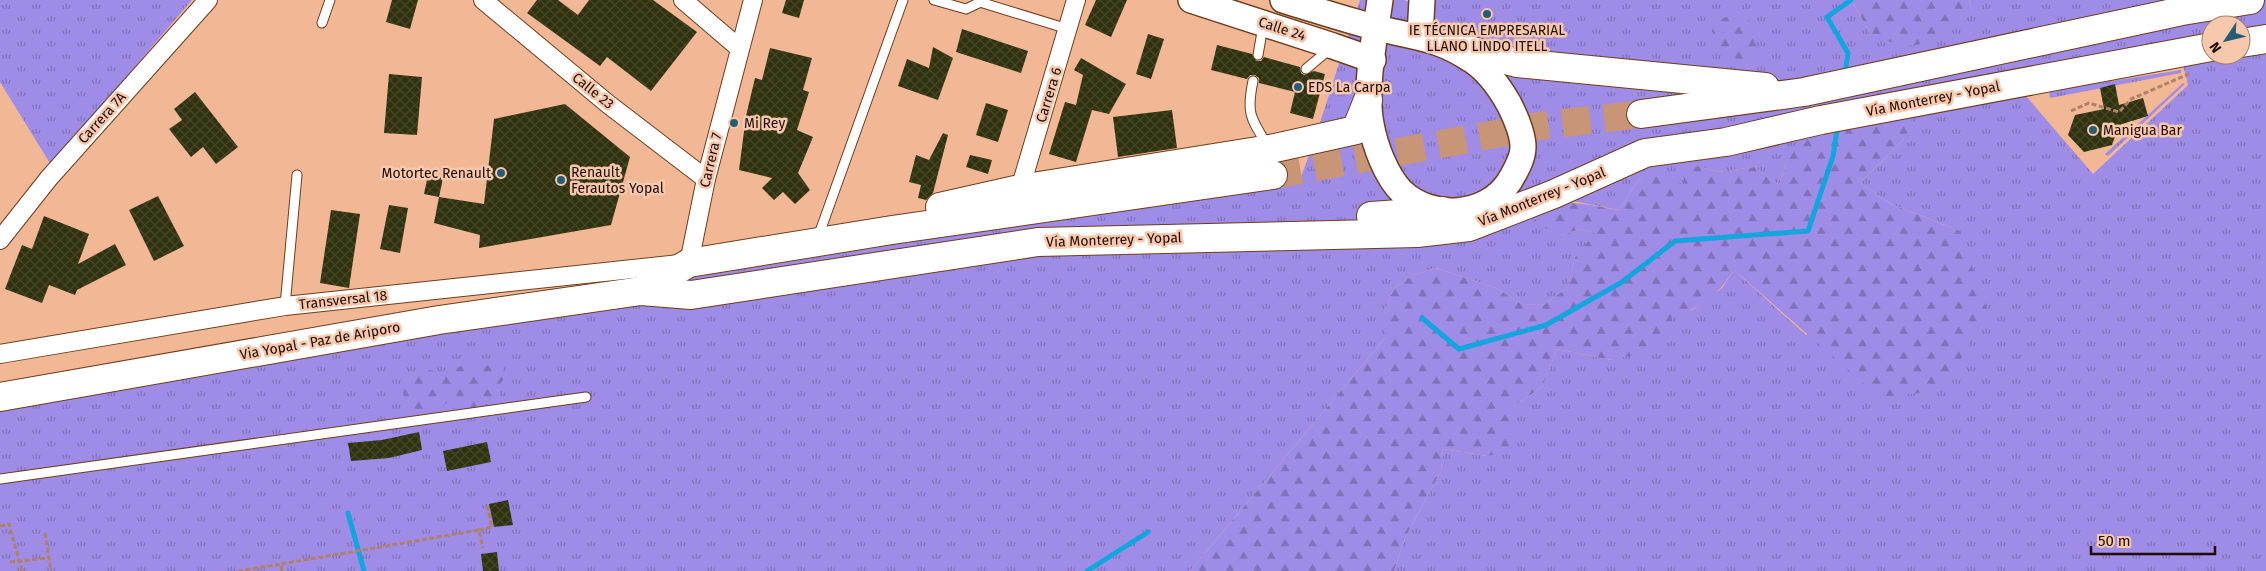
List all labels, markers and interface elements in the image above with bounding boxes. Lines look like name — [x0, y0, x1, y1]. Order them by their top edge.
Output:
marker: IE TÉCNICA EMPRESARIAL LLANO LINDO ITELL — [1481, 8, 1493, 20]
street label: Calle 24 — [1256, 13, 1308, 45]
north arrow — [2201, 15, 2251, 65]
place label: IE TÉCNICA EMPRESARIAL LLANO LINDO ITELL — [1409, 21, 1565, 55]
text: N — [2206, 38, 2225, 56]
street label: Carrera 6 — [1033, 65, 1065, 125]
street label: Calle 23 — [569, 69, 617, 113]
street label: Vía Monterrey - Yopal — [1865, 78, 2001, 120]
place label: EDS La Carpa — [1308, 79, 1391, 96]
marker: EDS La Carpa — [1292, 81, 1304, 93]
street label: Carrera 7A — [74, 89, 130, 147]
place label: Mi Rey — [744, 115, 785, 132]
marker: Mi Rey — [728, 117, 740, 129]
place label: Manigua Bar — [2103, 122, 2182, 139]
marker: Manigua Bar — [2087, 124, 2099, 136]
street label: Carrera 7 — [696, 131, 726, 189]
place label: Renault Ferautos Yopal — [571, 164, 664, 197]
street label: Vía Monterrey - Yopal — [1476, 164, 1608, 230]
place label: Motortec Renault — [382, 165, 492, 182]
marker: Motortec Renault — [495, 167, 507, 179]
marker: Renault Ferautos Yopal — [555, 174, 567, 186]
street label: Vía Monterrey - Yopal — [1046, 229, 1182, 251]
street label: Transversal 18 — [298, 287, 388, 313]
street label: Via Yopal - Paz de Ariporo — [239, 319, 401, 363]
scale bar — [2091, 524, 2215, 556]
text: 50 m — [2098, 532, 2131, 550]

